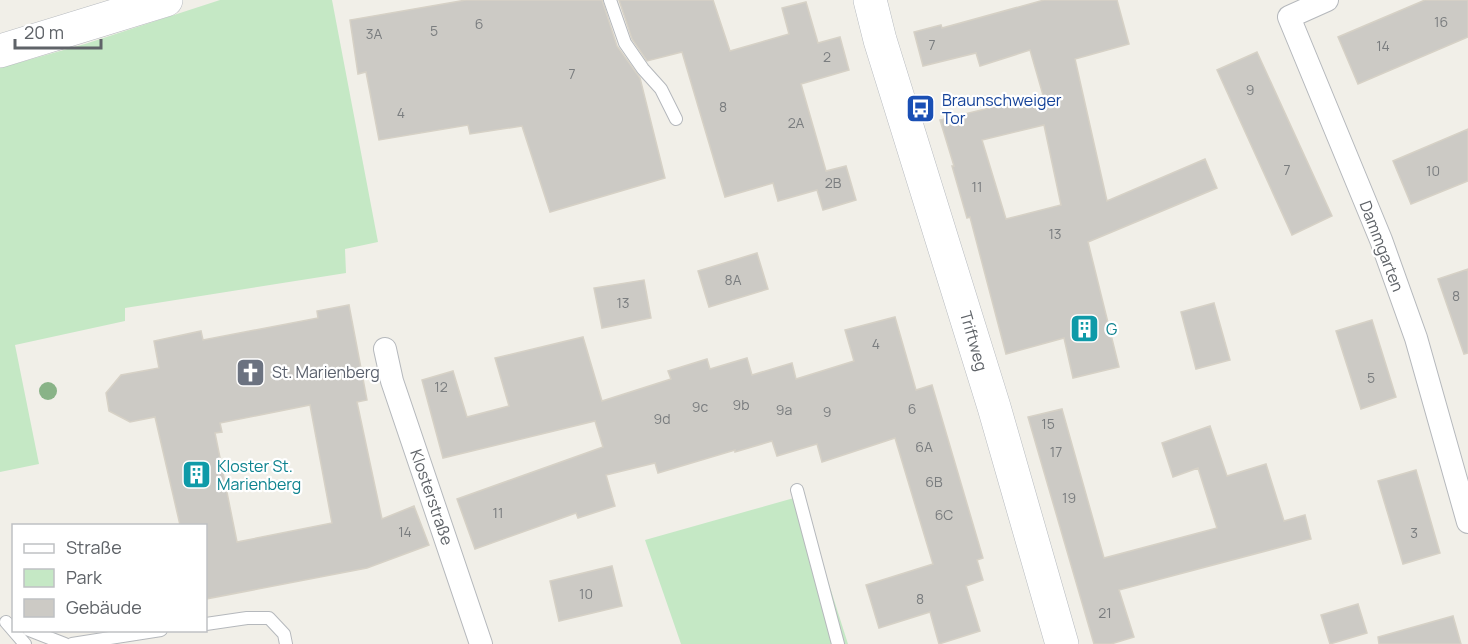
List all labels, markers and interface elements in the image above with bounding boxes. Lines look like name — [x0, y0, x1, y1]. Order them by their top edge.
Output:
scale bar — [15, 12, 100, 50]
house number: 16 — [1434, 12, 1448, 31]
house number: 6 — [475, 14, 483, 33]
text: 20 m — [24, 20, 64, 44]
house number: 5 — [430, 21, 438, 40]
house number: 3A — [366, 24, 382, 43]
house number: 7 — [928, 35, 936, 54]
house number: 14 — [1376, 36, 1390, 55]
house number: 2 — [823, 47, 831, 66]
house number: 7 — [568, 64, 576, 83]
house number: 9 — [1246, 80, 1254, 99]
place label: Braunschweiger Tor — [942, 89, 1062, 129]
bus stop icon: Braunschweiger Tor — [905, 93, 937, 125]
house number: 8 — [719, 97, 727, 116]
house number: 4 — [397, 103, 405, 122]
house number: 2A — [788, 113, 804, 132]
house number: 7 — [1283, 160, 1291, 179]
house number: 10 — [1426, 161, 1440, 180]
house number: 2B — [825, 173, 842, 192]
house number: 11 — [972, 177, 982, 196]
street label: Dammgarten — [1355, 197, 1409, 295]
house number: 13 — [1048, 224, 1062, 243]
house number: 8A — [725, 270, 742, 289]
house number: 8 — [1452, 286, 1460, 305]
house number: 13 — [616, 293, 630, 312]
street label: Triftweg — [955, 309, 993, 373]
building icon: G — [1069, 313, 1101, 345]
place label: G — [1106, 318, 1117, 340]
house number: 4 — [872, 334, 880, 353]
church icon: St. Marienberg — [235, 356, 267, 388]
place label: St. Marienberg — [272, 361, 380, 383]
house number: 5 — [1367, 368, 1375, 387]
house number: 12 — [434, 377, 448, 396]
house number: 9b — [733, 395, 749, 414]
house number: 9c — [692, 397, 708, 416]
house number: 6 — [908, 399, 916, 418]
house number: 9a — [776, 400, 792, 419]
house number: 9 — [823, 402, 831, 421]
house number: 9d — [654, 409, 670, 428]
house number: 15 — [1041, 414, 1055, 433]
house number: 6A — [915, 437, 933, 456]
house number: 17 — [1050, 442, 1062, 461]
street label: Klosterstraße — [405, 446, 459, 548]
place label: Kloster St. Marienberg — [217, 455, 301, 495]
building icon: Kloster St. Marienberg — [180, 459, 212, 491]
house number: 6B — [925, 472, 943, 491]
house number: 19 — [1062, 488, 1076, 507]
house number: 11 — [493, 503, 503, 522]
house number: 6C — [935, 505, 953, 524]
house number: 14 — [398, 522, 412, 541]
house number: 3 — [1410, 523, 1418, 542]
legend — [12, 524, 207, 632]
text: Straße — [66, 535, 122, 559]
text: Park — [66, 565, 103, 589]
house number: 10 — [579, 584, 593, 603]
house number: 8 — [916, 589, 924, 608]
text: Gebäude — [66, 595, 142, 619]
house number: 21 — [1098, 603, 1112, 622]

